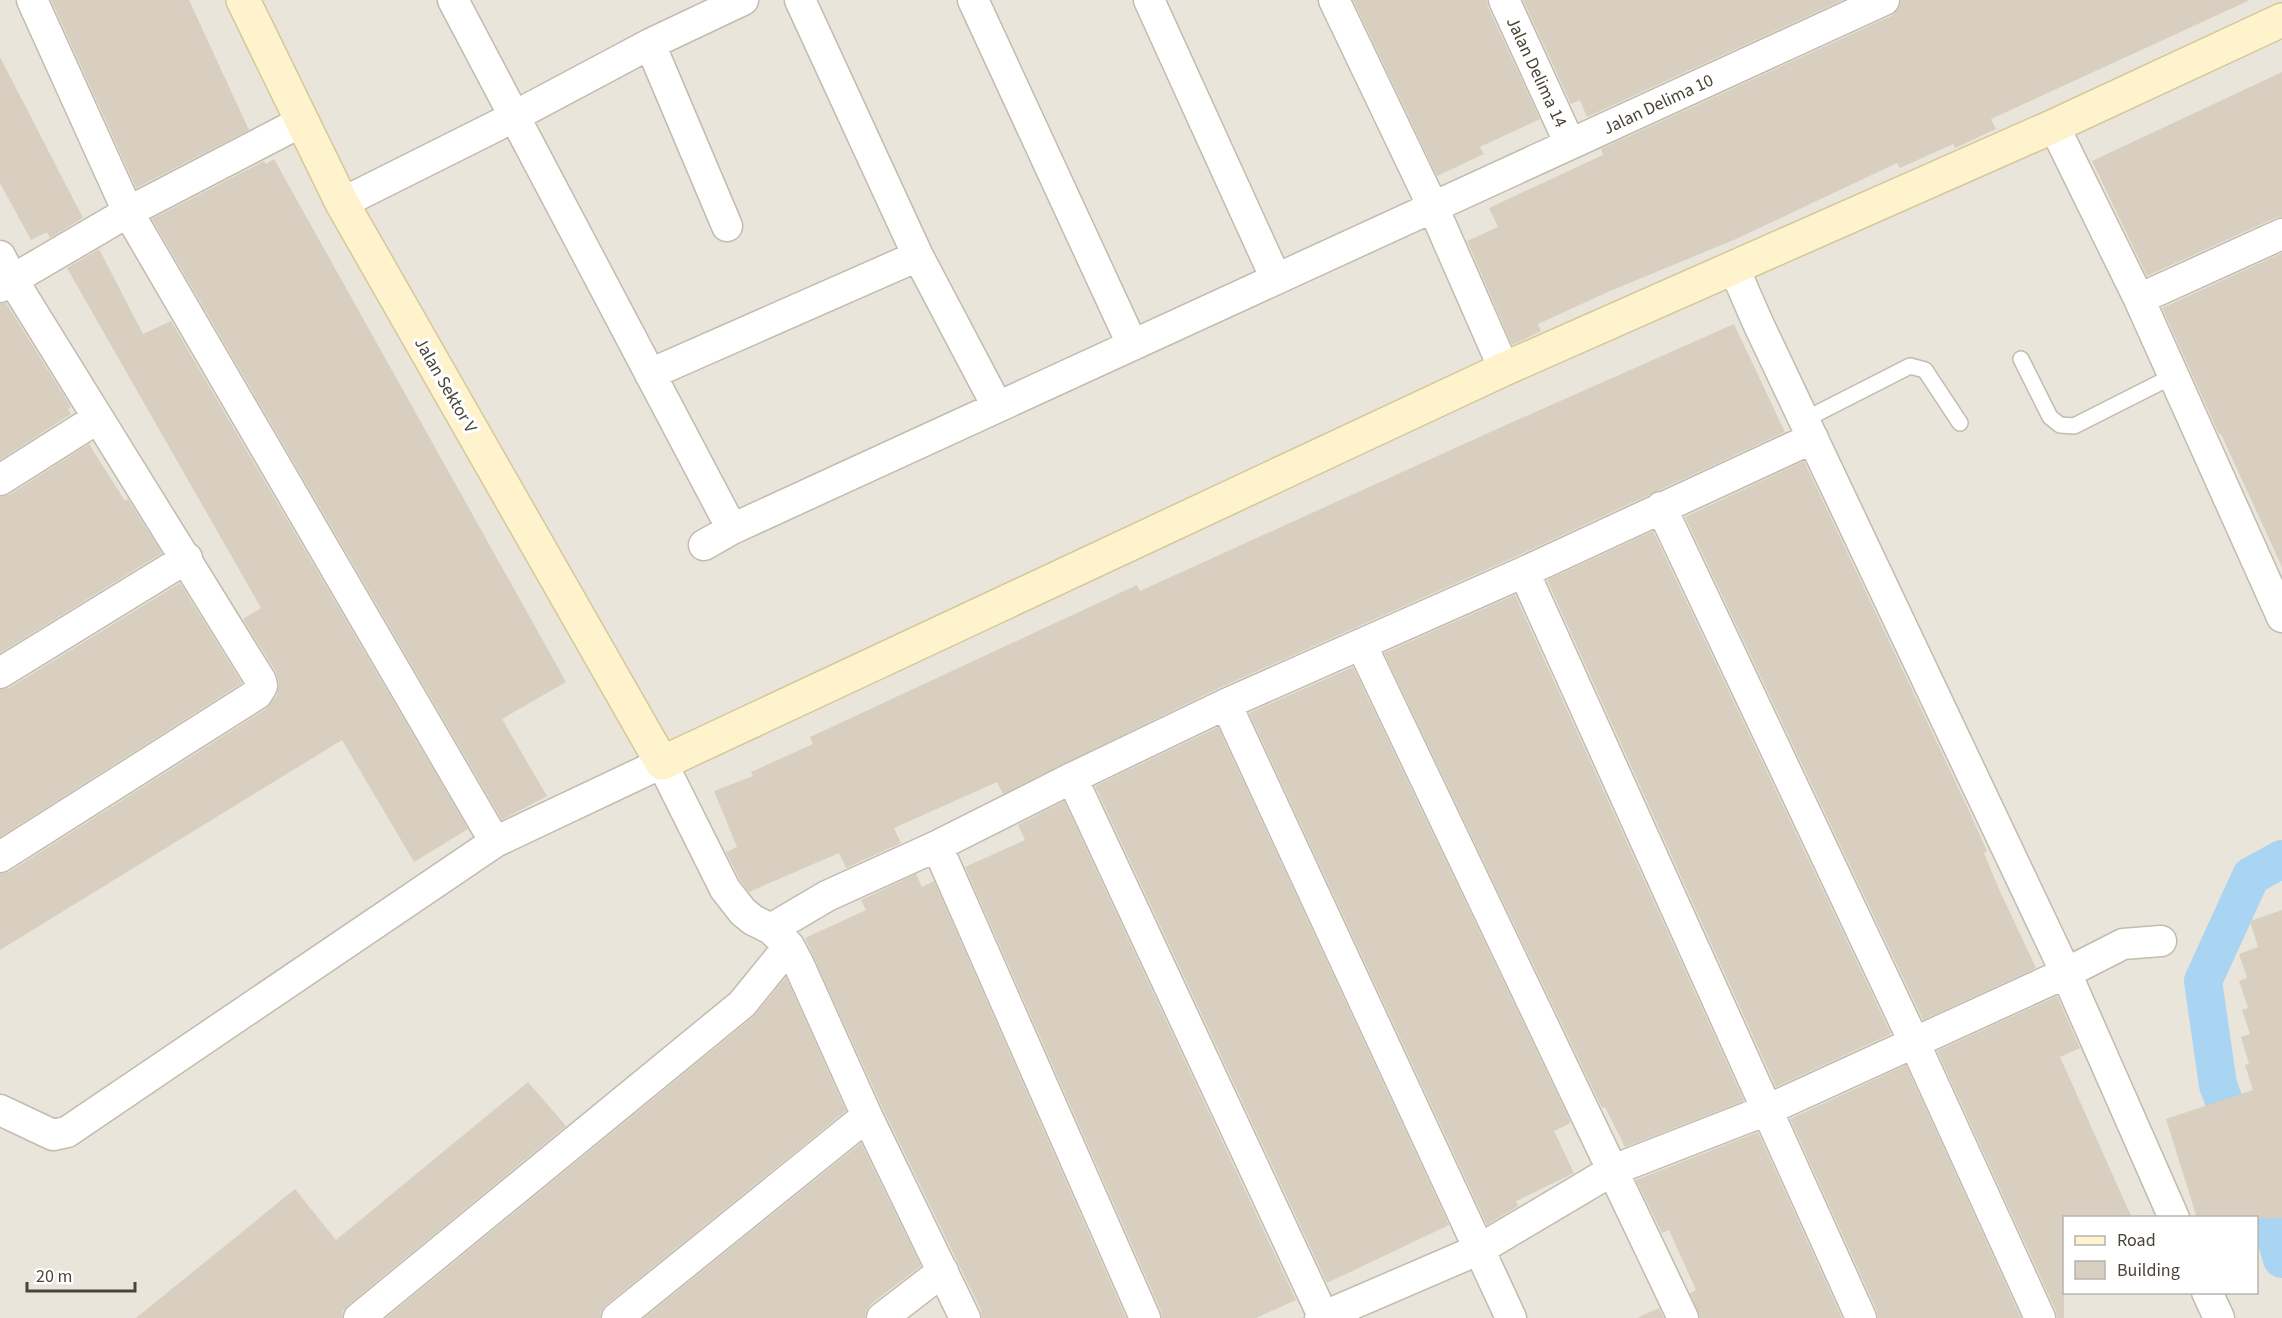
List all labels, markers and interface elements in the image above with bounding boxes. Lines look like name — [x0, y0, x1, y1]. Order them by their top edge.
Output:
street label: Jalan Delima 14 — [1500, 13, 1573, 132]
street label: Jalan Delima 10 — [1599, 68, 1718, 141]
street label: Jalan Sektor V — [408, 333, 483, 438]
legend — [2063, 1216, 2258, 1294]
text: Road — [2117, 1228, 2156, 1253]
scale bar — [27, 1255, 135, 1293]
text: Building — [2117, 1258, 2180, 1283]
text: 20 m — [36, 1264, 72, 1289]

